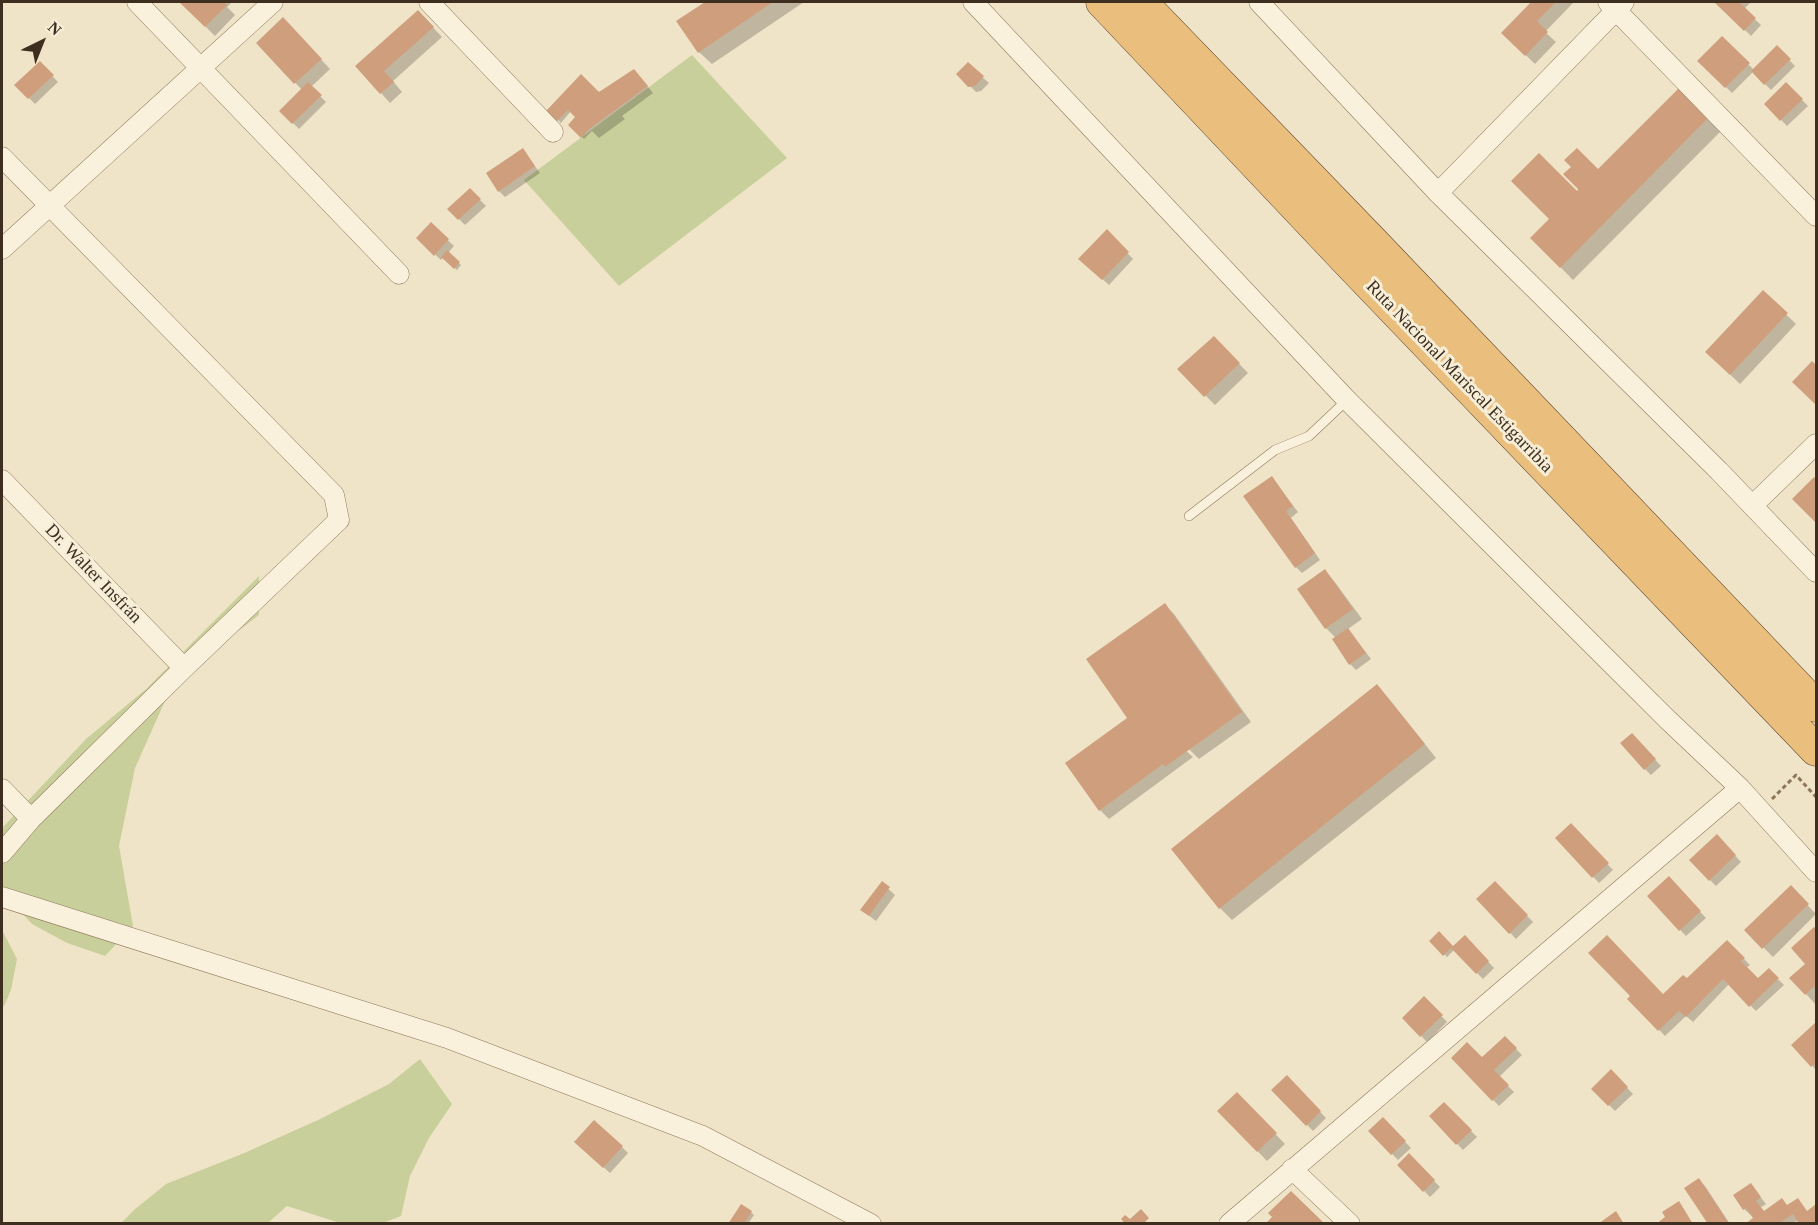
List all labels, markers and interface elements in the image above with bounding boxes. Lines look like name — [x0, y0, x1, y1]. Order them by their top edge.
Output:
north arrow — [12, 12, 72, 72]
text: N — [45, 18, 65, 39]
street label: Ruta Nacional Mariscal Estigarribia — [1361, 276, 1557, 478]
street label: Dr. Walter Insfrán — [40, 520, 146, 628]

